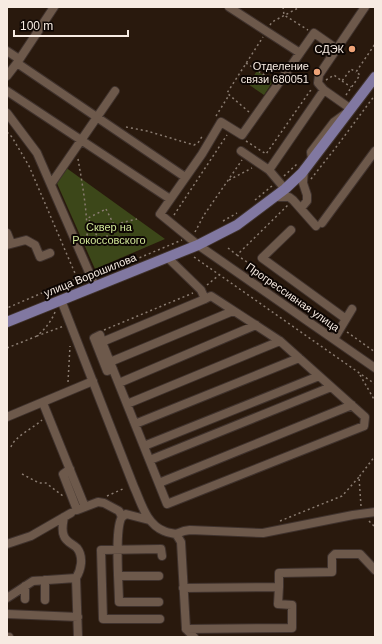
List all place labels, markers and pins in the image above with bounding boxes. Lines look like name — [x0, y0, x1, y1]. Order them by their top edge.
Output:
place label: СДЭК — [315, 43, 345, 55]
marker: СДЭК — [347, 44, 357, 54]
place label: Отделение связи 680051 — [241, 60, 309, 85]
marker: Отделение связи 680051 — [312, 67, 322, 77]

